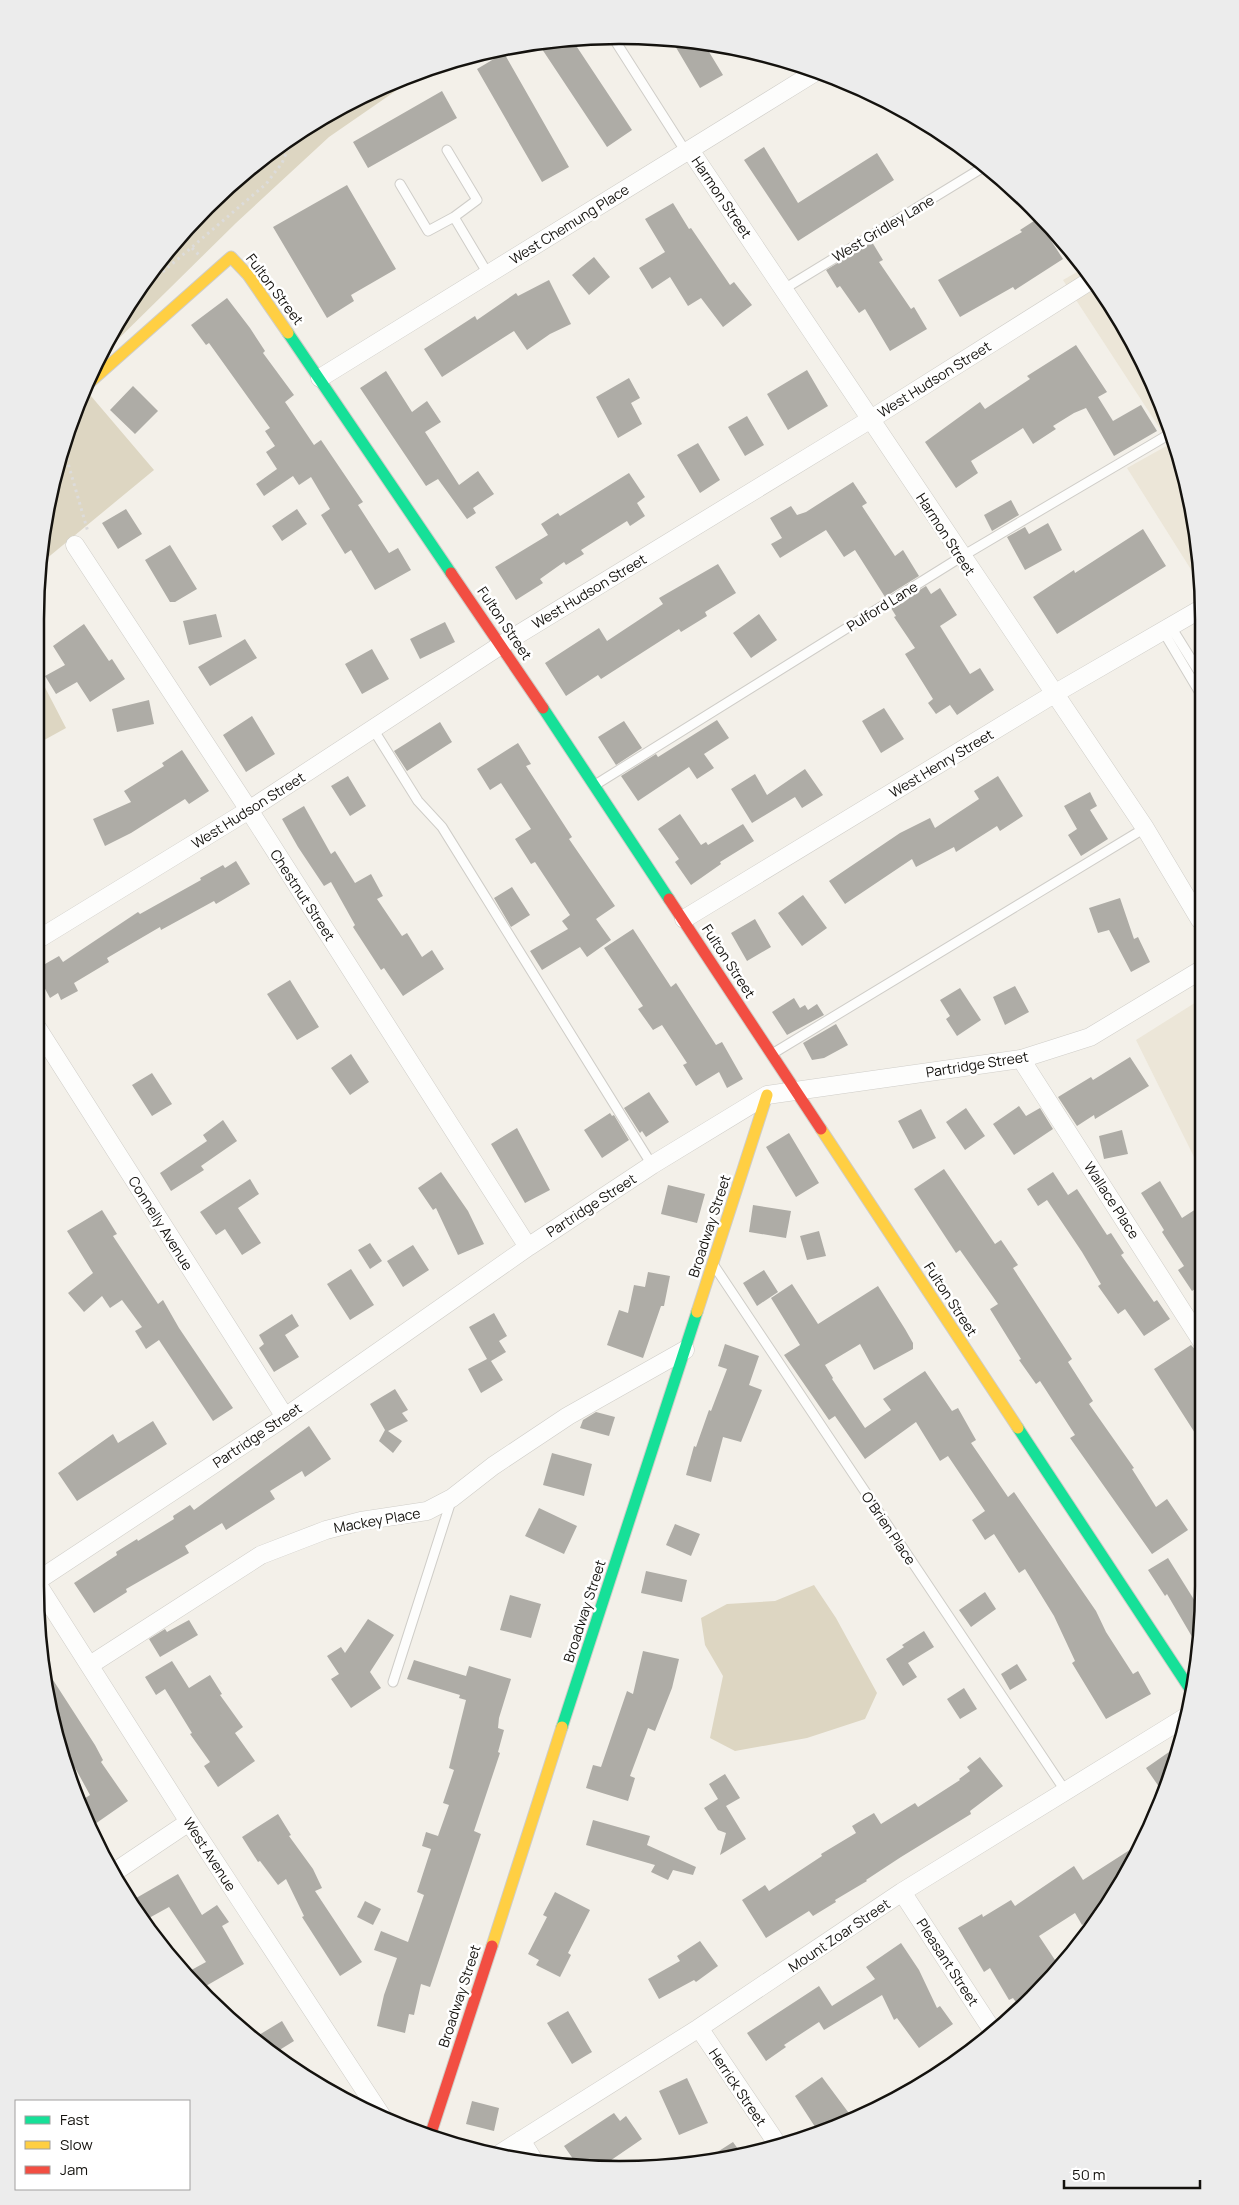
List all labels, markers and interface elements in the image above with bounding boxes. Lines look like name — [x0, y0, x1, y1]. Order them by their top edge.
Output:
street label: Harmon Street — [688, 152, 757, 242]
street label: West Chemung Place — [506, 180, 632, 268]
street label: West Gridley Lane — [829, 190, 937, 266]
street label: Fulton Street — [242, 250, 308, 329]
street label: West Hudson Street — [874, 336, 995, 422]
street label: Harmon Street — [912, 489, 980, 579]
street label: West Hudson Street — [528, 549, 650, 633]
street label: Pulford Lane — [843, 577, 921, 635]
street label: Fulton Street — [474, 583, 537, 664]
street label: West Henry Street — [885, 724, 997, 802]
street label: West Hudson Street — [188, 767, 309, 853]
street label: Chestnut Street — [266, 846, 340, 945]
street label: Fulton Street — [698, 920, 760, 1002]
street label: Partridge Street — [924, 1046, 1030, 1081]
street label: Wallace Place — [1080, 1158, 1144, 1242]
street label: Partridge Street — [542, 1169, 640, 1241]
street label: Connelly Avenue — [124, 1172, 198, 1274]
street label: Broadway Street — [683, 1172, 735, 1280]
street label: Fulton Street — [920, 1258, 982, 1340]
street label: Partridge Street — [209, 1398, 306, 1472]
street label: O'Brien Place — [858, 1488, 920, 1568]
street label: Mackey Place — [332, 1503, 422, 1537]
street label: Broadway Street — [558, 1557, 610, 1665]
street label: West Avenue — [179, 1814, 241, 1894]
street label: Mount Zoar Street — [784, 1894, 894, 1976]
street label: Pleasant Street — [913, 1915, 984, 2010]
street label: Broadway Street — [433, 1942, 485, 2050]
street label: Herrick Street — [705, 2044, 771, 2130]
legend — [15, 2100, 190, 2190]
text: Fast — [60, 2109, 89, 2130]
text: Slow — [60, 2134, 93, 2155]
scale bar — [1064, 2158, 1200, 2190]
text: Jam — [60, 2159, 88, 2180]
text: 50 m — [1072, 2164, 1106, 2185]

